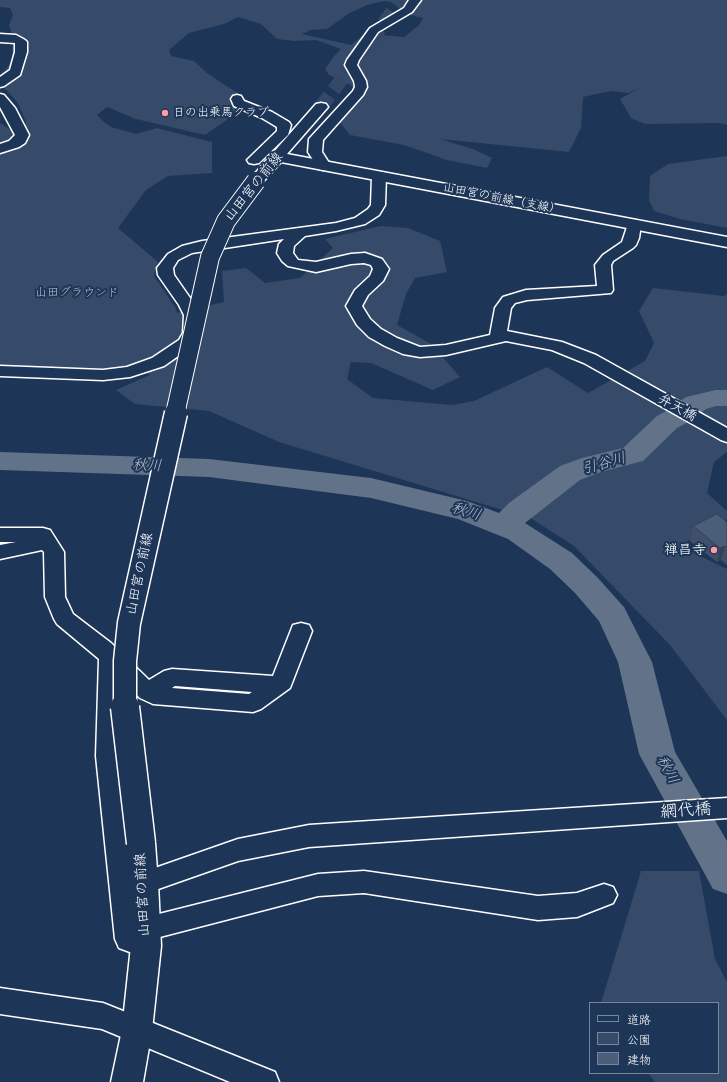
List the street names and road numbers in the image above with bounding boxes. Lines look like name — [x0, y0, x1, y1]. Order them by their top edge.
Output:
street label: 山田宮の前線 — [221, 149, 287, 225]
street label: 山田宮の前線（支線） — [442, 180, 562, 218]
street label: 弁天橋 — [655, 390, 699, 426]
street label: 山田宮の前線 — [123, 531, 157, 617]
street label: 網代橋 — [660, 799, 712, 823]
street label: 山田宮の前線 — [132, 853, 154, 937]

